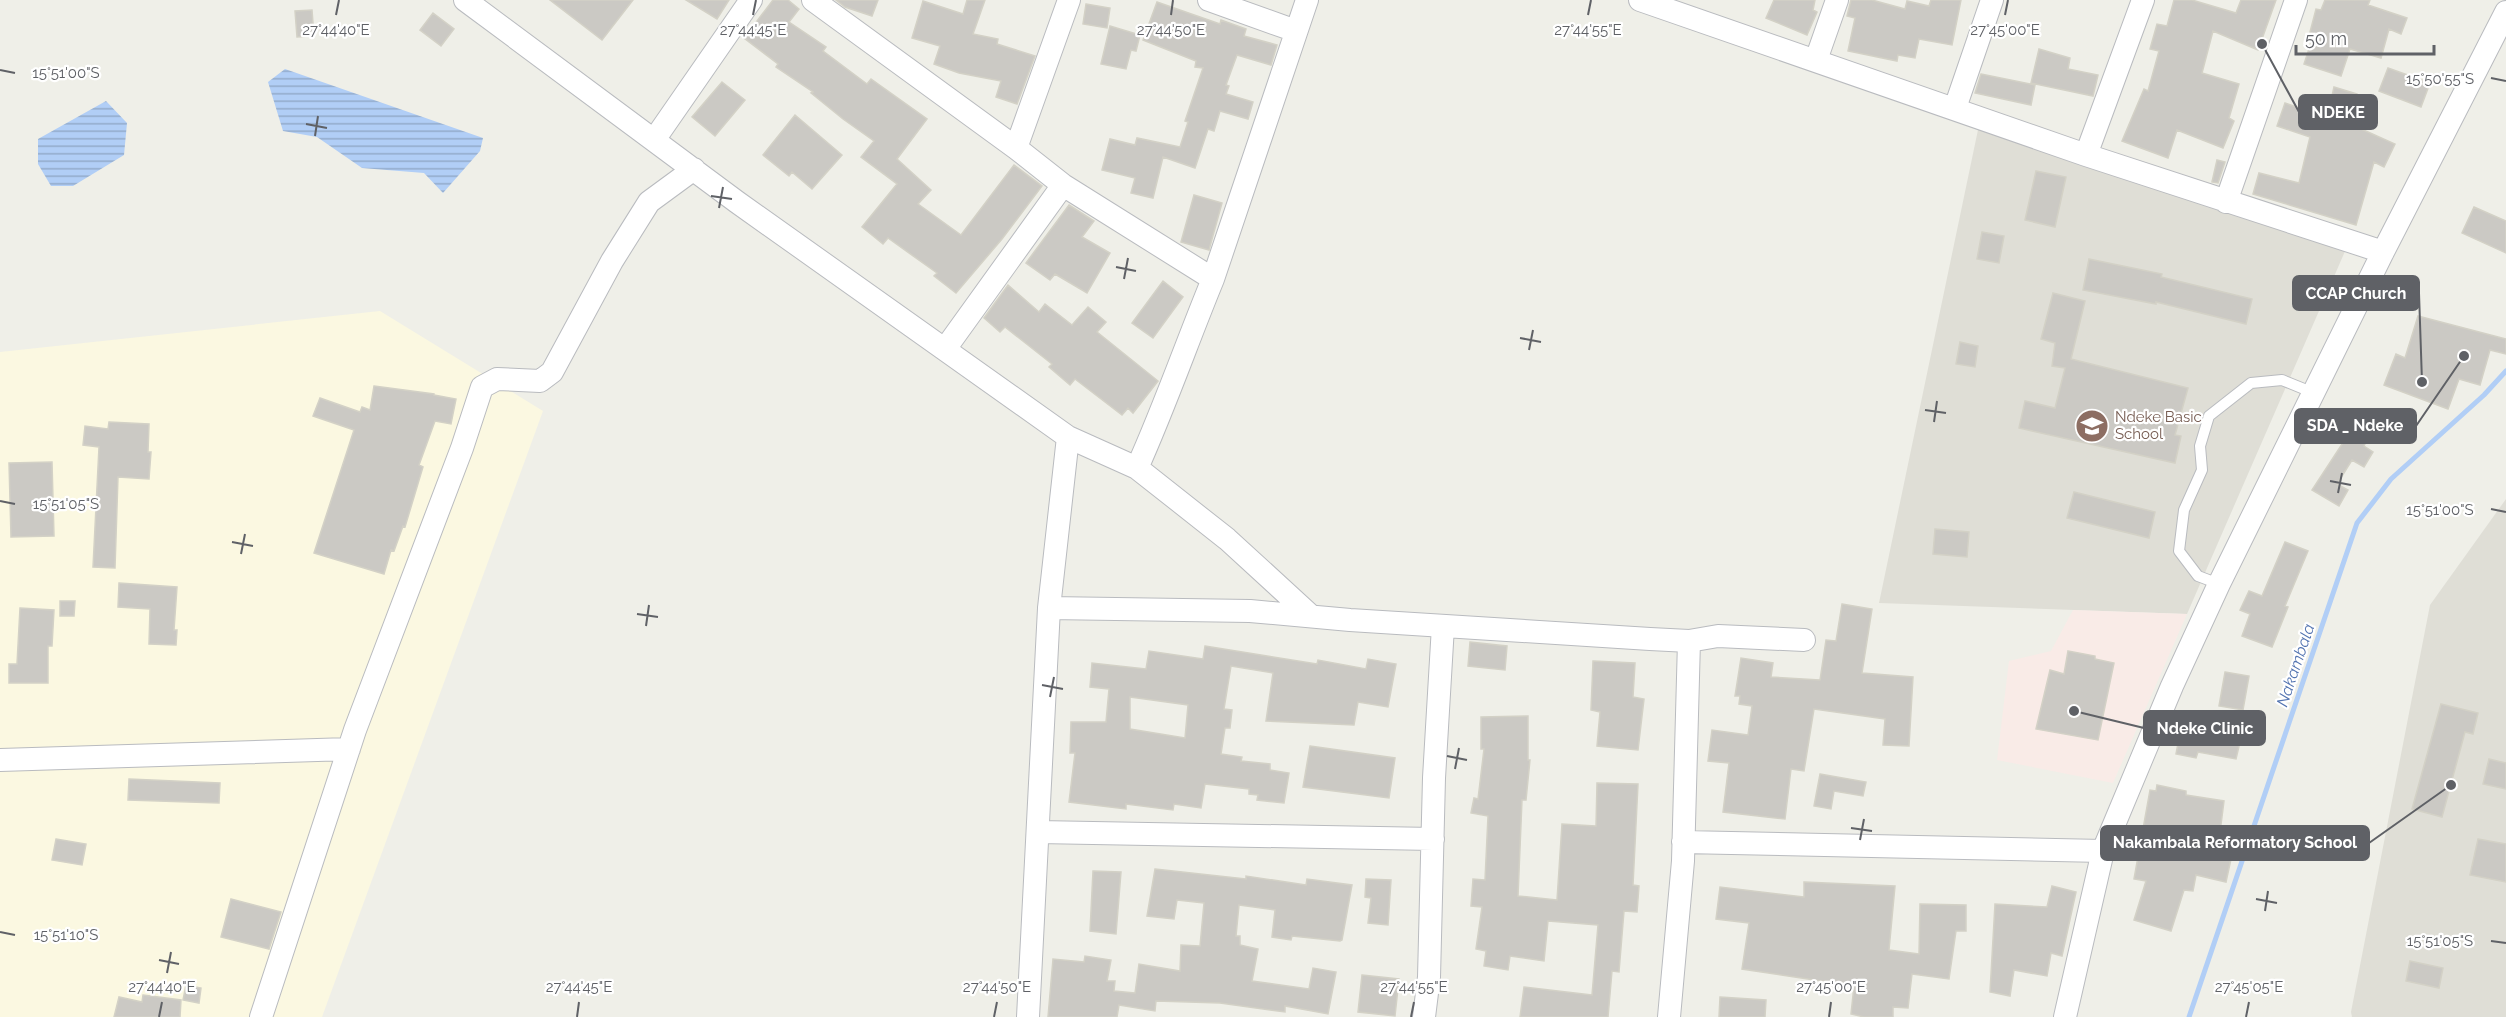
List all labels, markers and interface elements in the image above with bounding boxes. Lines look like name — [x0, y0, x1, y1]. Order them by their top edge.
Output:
scale bar — [2296, 18, 2434, 56]
text: 27°44'40"E — [302, 21, 370, 39]
text: 27°44'45"E — [720, 21, 786, 39]
text: 27°44'50"E — [1137, 21, 1205, 39]
text: 27°44'55"E — [1554, 21, 1622, 39]
text: 27°45'00"E — [1970, 21, 2040, 39]
text: 50 m — [2305, 28, 2347, 49]
text: 15°51'00"S — [32, 64, 100, 82]
text: 15°50'55"S — [2406, 70, 2474, 88]
callout: NDEKE — [2299, 95, 2377, 129]
text: NDEKE — [2311, 103, 2365, 122]
callout: CCAP Church — [2293, 276, 2419, 310]
text: CCAP Church — [2305, 284, 2407, 303]
school or university icon: Ndeke Basic School — [2074, 408, 2110, 444]
place label: Ndeke Basic School — [2115, 408, 2202, 443]
callout: SDA _ Ndeke — [2295, 409, 2416, 443]
text: SDA _ Ndeke — [2307, 416, 2404, 435]
text: 15°51'05"S — [33, 495, 99, 513]
text: 15°51'00"S — [2406, 501, 2474, 519]
water label: Nakambala — [2272, 621, 2319, 709]
callout: Ndeke Clinic — [2144, 711, 2265, 745]
text: Ndeke Clinic — [2157, 719, 2253, 738]
callout: Nakambala Reformatory School — [2101, 826, 2369, 860]
text: Nakambala Reformatory School — [2113, 833, 2358, 852]
text: 15°51'10"S — [34, 926, 98, 944]
text: 15°51'05"S — [2407, 932, 2473, 950]
text: 27°44'40"E — [128, 978, 196, 996]
text: 27°44'45"E — [546, 978, 612, 996]
text: 27°44'50"E — [963, 978, 1031, 996]
text: 27°44'55"E — [1380, 978, 1448, 996]
text: 27°45'00"E — [1796, 978, 1866, 996]
text: 27°45'05"E — [2215, 978, 2283, 996]

